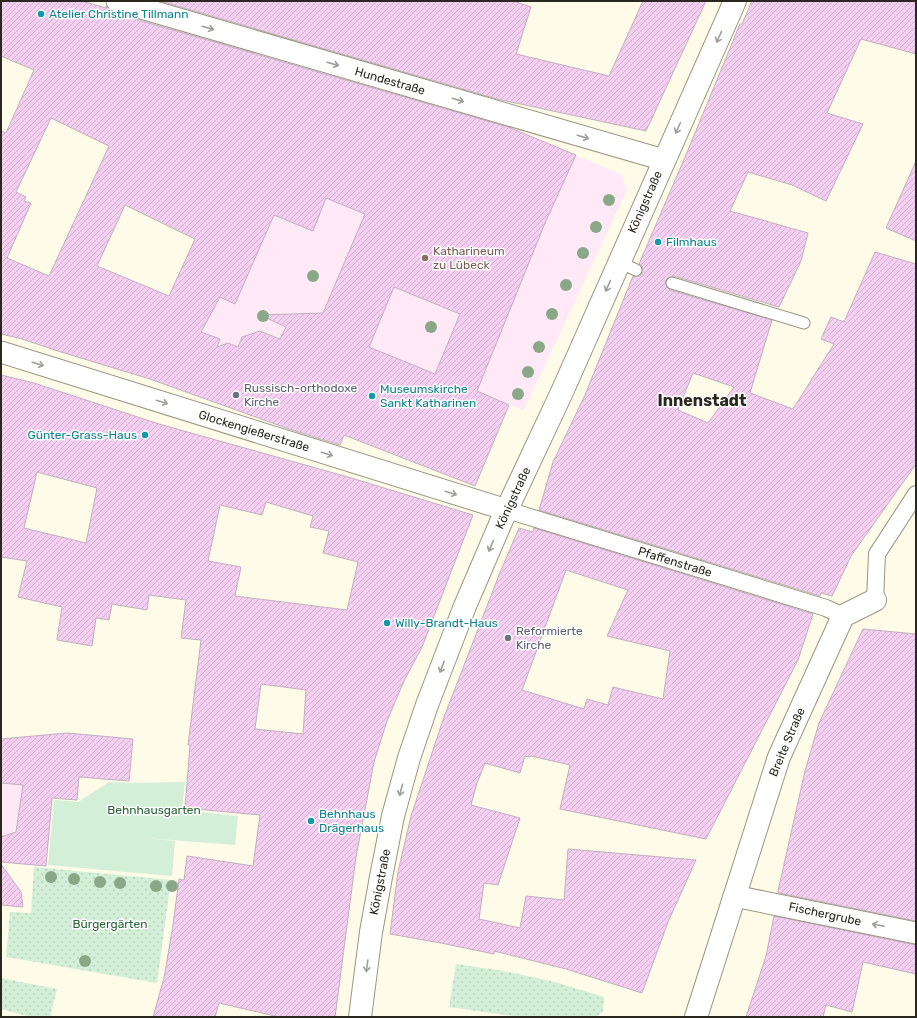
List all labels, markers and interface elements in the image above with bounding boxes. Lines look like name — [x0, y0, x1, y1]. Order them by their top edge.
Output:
place label: Atelier Christine Tillmann — [49, 7, 189, 21]
marker: Atelier Christine Tillmann — [36, 9, 46, 19]
one-way arrow — [202, 25, 215, 32]
one-way arrow — [715, 30, 722, 42]
one-way arrow — [326, 61, 339, 68]
street label: Hundestraße — [353, 64, 427, 98]
one-way arrow — [451, 97, 464, 104]
one-way arrow — [674, 122, 681, 134]
one-way arrow — [576, 134, 589, 141]
street label: Königstraße — [625, 168, 665, 235]
place label: Filmhaus — [666, 235, 717, 249]
marker: Filmhaus — [653, 237, 663, 247]
place label: Katharineum zu Lübeck — [433, 244, 505, 272]
marker: Katharineum zu Lübeck — [420, 253, 430, 263]
one-way arrow — [604, 279, 612, 291]
one-way arrow — [32, 361, 45, 368]
place label: Russisch-orthodoxe Kirche — [244, 381, 358, 409]
place label: Museumskirche Sankt Katharinen — [380, 382, 476, 410]
marker: Russisch-orthodoxe Kirche — [231, 390, 241, 400]
marker: Museumskirche Sankt Katharinen — [367, 391, 377, 401]
district label: Innenstadt — [658, 391, 747, 410]
one-way arrow — [156, 399, 169, 406]
street label: Glockengießerstraße — [197, 407, 311, 455]
place label: Günter-Grass-Haus — [27, 428, 137, 442]
marker: Günter-Grass-Haus — [140, 430, 150, 440]
one-way arrow — [320, 451, 333, 458]
street label: Königstraße — [493, 465, 534, 531]
one-way arrow — [444, 490, 457, 497]
one-way arrow — [487, 540, 494, 552]
street label: Pfaffenstraße — [636, 544, 714, 580]
place label: Willy-Brandt-Haus — [395, 616, 498, 630]
marker: Willy-Brandt-Haus — [382, 618, 392, 628]
place label: Reformierte Kirche — [516, 624, 583, 652]
marker: Reformierte Kirche — [503, 633, 513, 643]
one-way arrow — [437, 660, 445, 672]
street label: Breite Straße — [766, 705, 808, 779]
one-way arrow — [396, 783, 404, 796]
park label: Behnhausgarten — [107, 803, 201, 817]
place label: Behnhaus Drägerhaus — [319, 807, 384, 835]
marker: Behnhaus Drägerhaus — [306, 816, 316, 826]
street label: Königstraße — [367, 848, 393, 916]
street label: Fischergrube — [787, 899, 863, 929]
park label: Bürgergärten — [72, 917, 148, 931]
one-way arrow — [872, 921, 885, 929]
one-way arrow — [363, 959, 371, 972]

